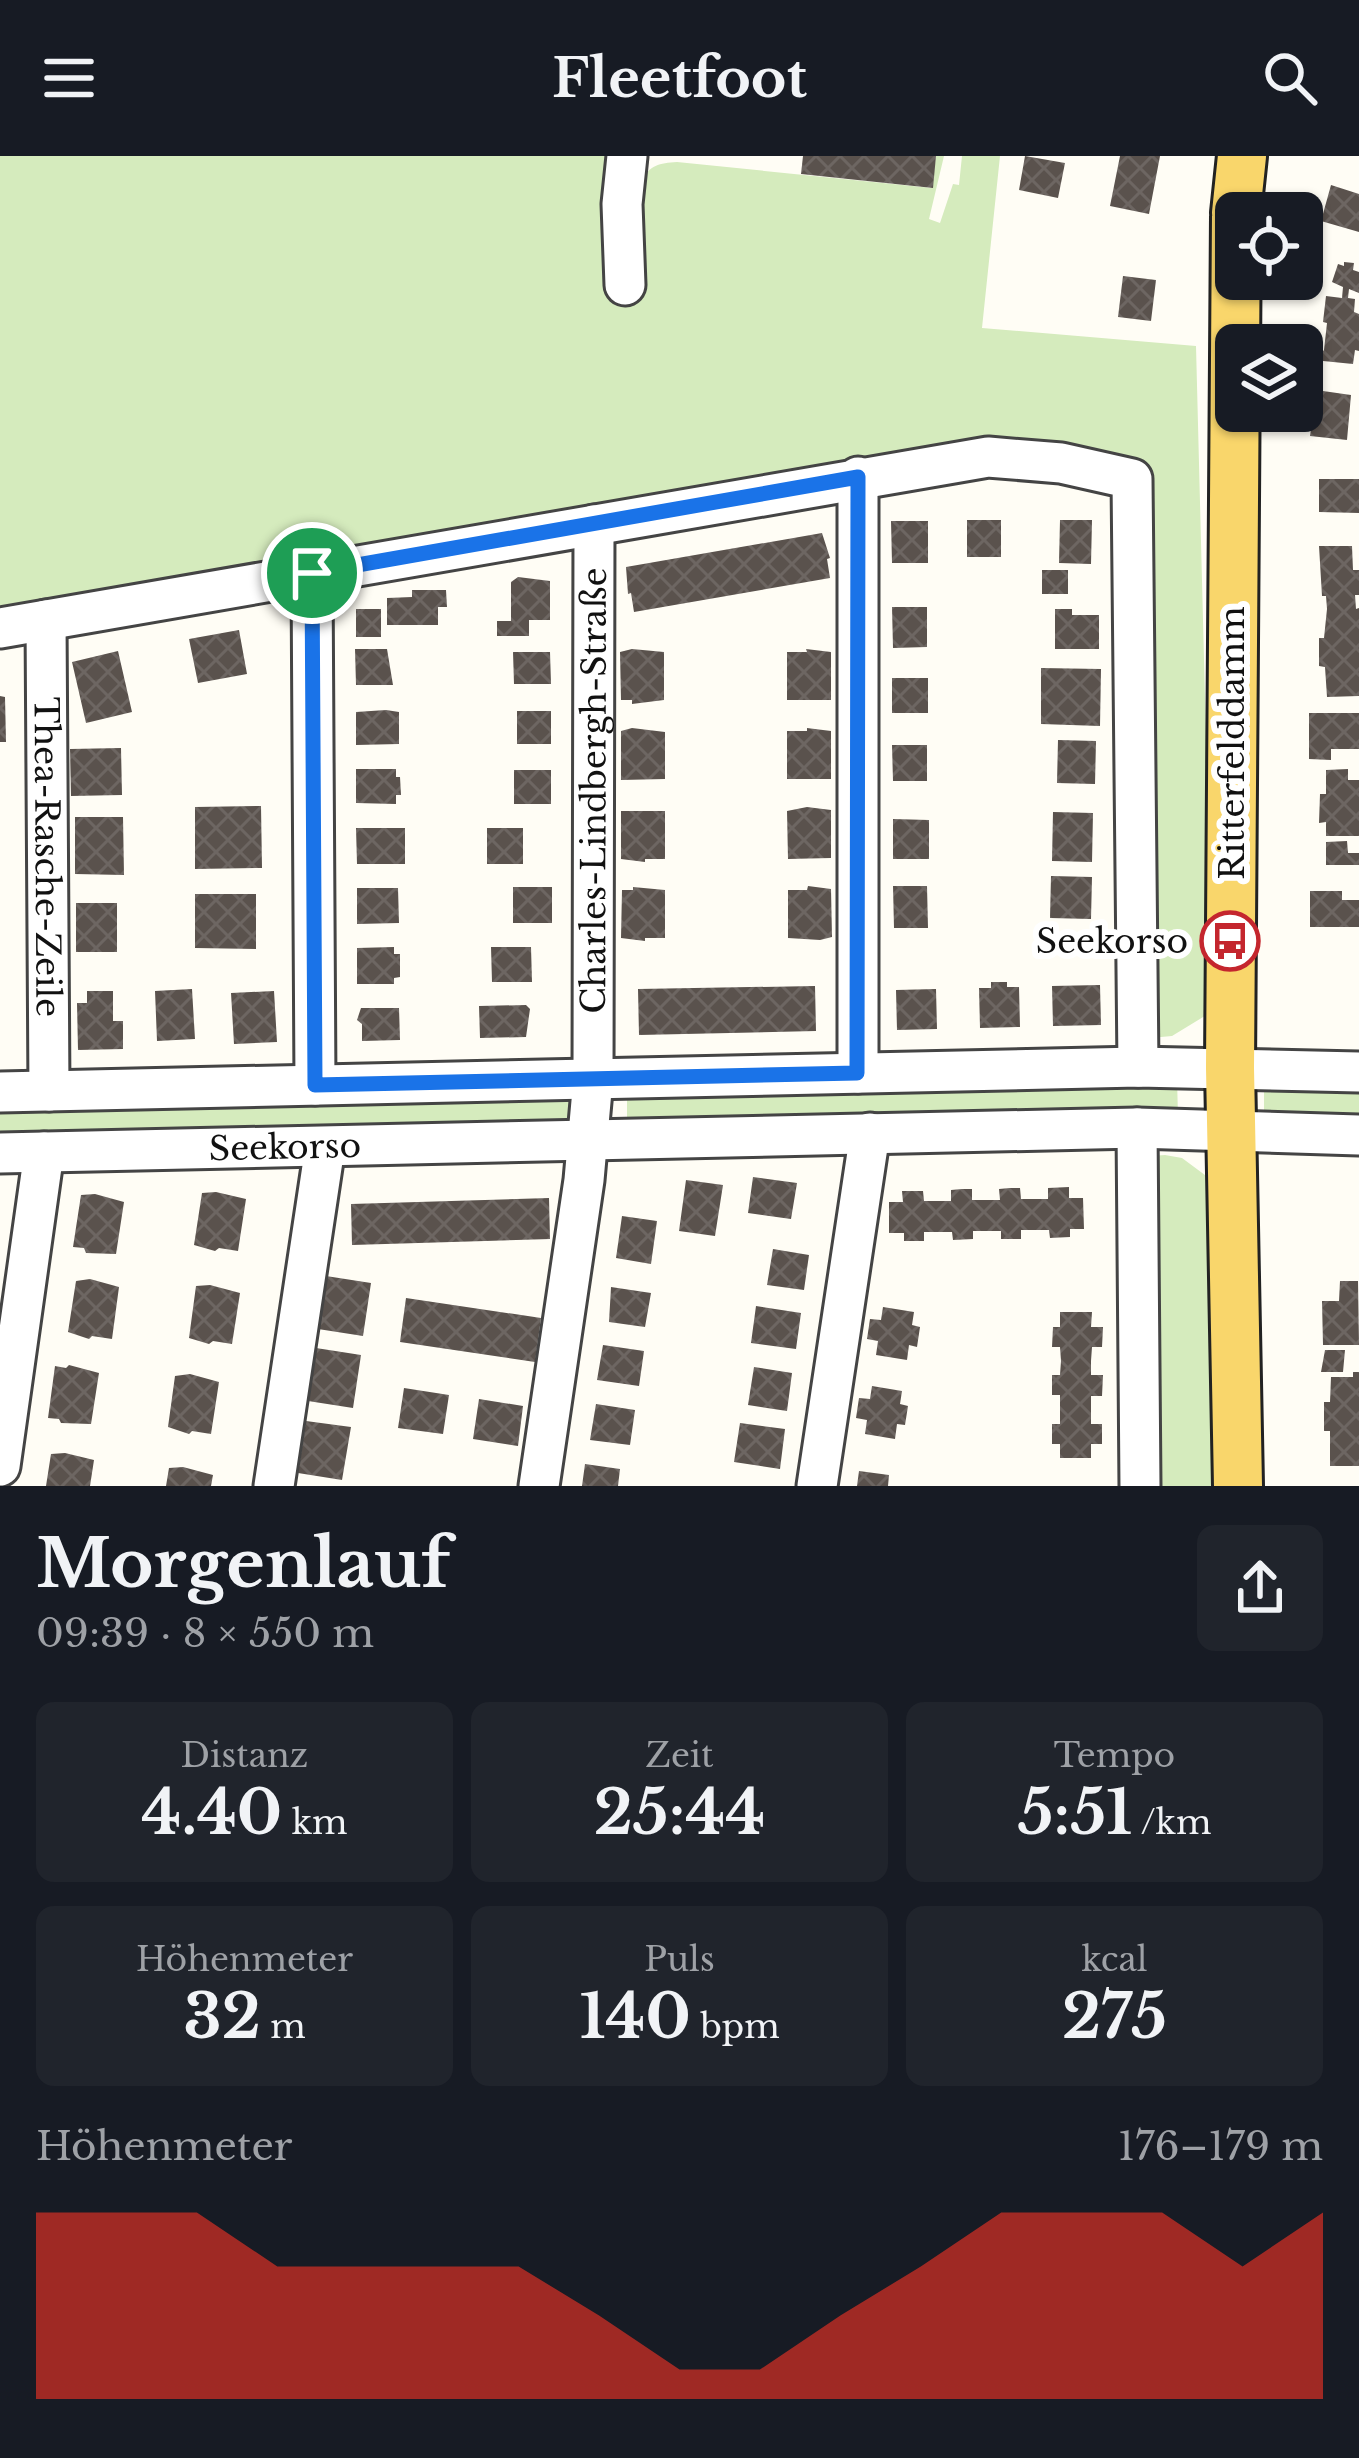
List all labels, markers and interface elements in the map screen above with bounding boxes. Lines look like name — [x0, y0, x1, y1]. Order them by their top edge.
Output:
icon: menu — [36, 45, 102, 111]
text: Fleetfoot — [552, 45, 807, 112]
icon: search — [1257, 45, 1323, 111]
map controls — [1215, 192, 1323, 432]
button: locate — [1215, 192, 1323, 300]
button: layers — [1215, 324, 1323, 432]
pin — [261, 522, 363, 624]
icon: arrive — [279, 540, 345, 606]
street label: Charles-Lindbergh-Straße — [573, 568, 614, 1014]
street label: Ritterfelddamm — [1212, 606, 1253, 880]
street label: Thea-Rasche-Zeile — [26, 697, 69, 1017]
bus stop icon: Seekorso — [1199, 910, 1261, 972]
place label: Seekorso — [1036, 921, 1188, 962]
street label: Seekorso — [208, 1125, 361, 1169]
text: Morgenlauf — [36, 1523, 450, 1605]
button: share — [1197, 1525, 1323, 1651]
text: 09:39 · 8 × 550 m — [36, 1609, 374, 1658]
text: Distanz — [181, 1735, 308, 1776]
text: Zeit — [645, 1735, 714, 1776]
text: Tempo — [1054, 1735, 1175, 1776]
text: 4.40 — [142, 1776, 282, 1850]
text: 25:44 — [594, 1776, 765, 1850]
text: 5:51 — [1018, 1776, 1132, 1850]
text: km — [282, 1802, 347, 1843]
text: /km — [1132, 1802, 1211, 1843]
text: Höhenmeter — [136, 1939, 353, 1980]
text: Puls — [644, 1939, 715, 1980]
text: kcal — [1082, 1939, 1147, 1980]
text: 32 — [183, 1980, 261, 2054]
text: 140 — [579, 1980, 691, 2054]
text: 275 — [1062, 1980, 1167, 2054]
text: m — [261, 2006, 306, 2047]
text: bpm — [691, 2006, 780, 2047]
text: Höhenmeter — [36, 2122, 292, 2171]
text: 176–179 m — [1118, 2122, 1323, 2171]

